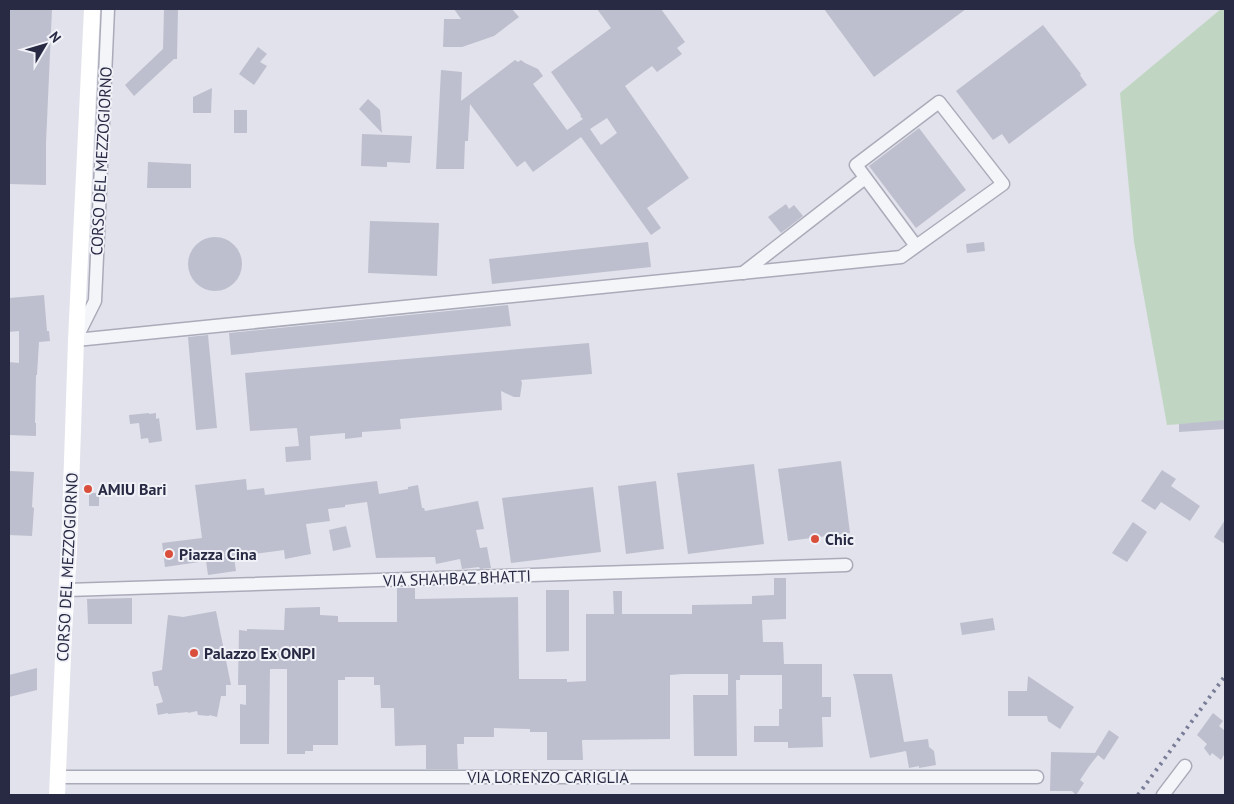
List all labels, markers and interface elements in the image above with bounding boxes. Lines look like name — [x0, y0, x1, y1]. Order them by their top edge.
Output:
north arrow — [20, 20, 70, 70]
text: N — [45, 28, 65, 46]
street label: CORSO DEL MEZZOGIORNO — [86, 66, 116, 256]
street label: CORSO DEL MEZZOGIORNO — [52, 472, 82, 662]
place label: AMIU Bari — [98, 479, 166, 499]
marker: AMIU Bari — [82, 483, 94, 495]
place label: Chic — [825, 529, 854, 549]
marker: Chic — [809, 533, 821, 545]
place label: Piazza Cina — [179, 544, 257, 564]
marker: Piazza Cina — [163, 548, 175, 560]
street label: VIA SHAHBAZ BHATTI — [382, 565, 531, 591]
place label: Palazzo Ex ONPI — [204, 643, 316, 663]
marker: Palazzo Ex ONPI — [188, 647, 200, 659]
street label: VIA LORENZO CARIGLIA — [466, 767, 629, 787]

